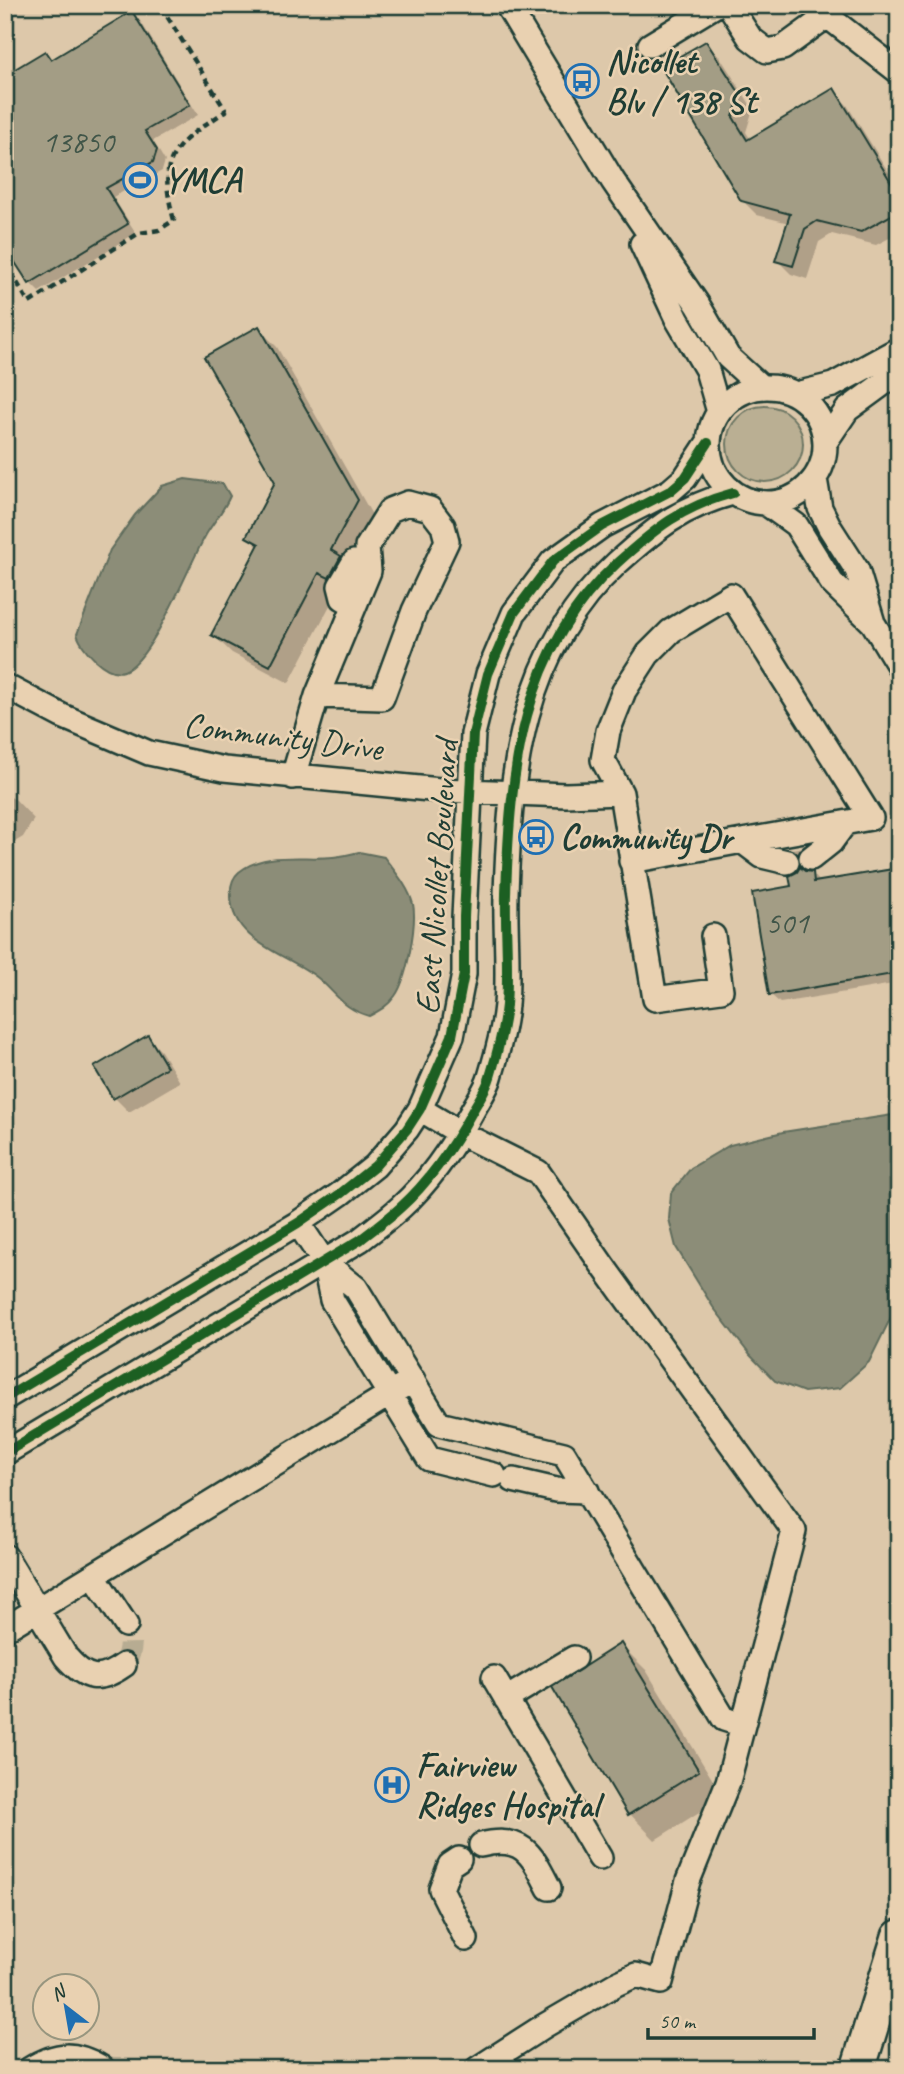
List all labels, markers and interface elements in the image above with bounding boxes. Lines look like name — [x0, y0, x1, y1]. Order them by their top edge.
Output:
place label: Nicollet Blv / 138 St — [606, 39, 760, 124]
bus stop icon: Nicollet Blv / 138 St — [563, 62, 601, 100]
house number: 13850 — [42, 121, 117, 162]
place label: YMCA — [164, 158, 243, 203]
sports icon: YMCA — [121, 161, 159, 199]
street label: Community Drive — [181, 702, 387, 771]
street label: East Nicollet Boulevard — [404, 733, 469, 1016]
place label: Community Dr — [560, 815, 735, 860]
bus stop icon: Community Dr — [517, 818, 555, 856]
house number: 501 — [765, 902, 810, 943]
place label: Fairview Ridges Hospital — [416, 1743, 605, 1828]
hospital icon: Fairview Ridges Hospital — [373, 1766, 411, 1804]
north arrow — [32, 1972, 102, 2042]
text: N — [47, 1978, 72, 2007]
scale bar — [648, 1997, 815, 2041]
text: 50 m — [659, 2008, 697, 2034]

